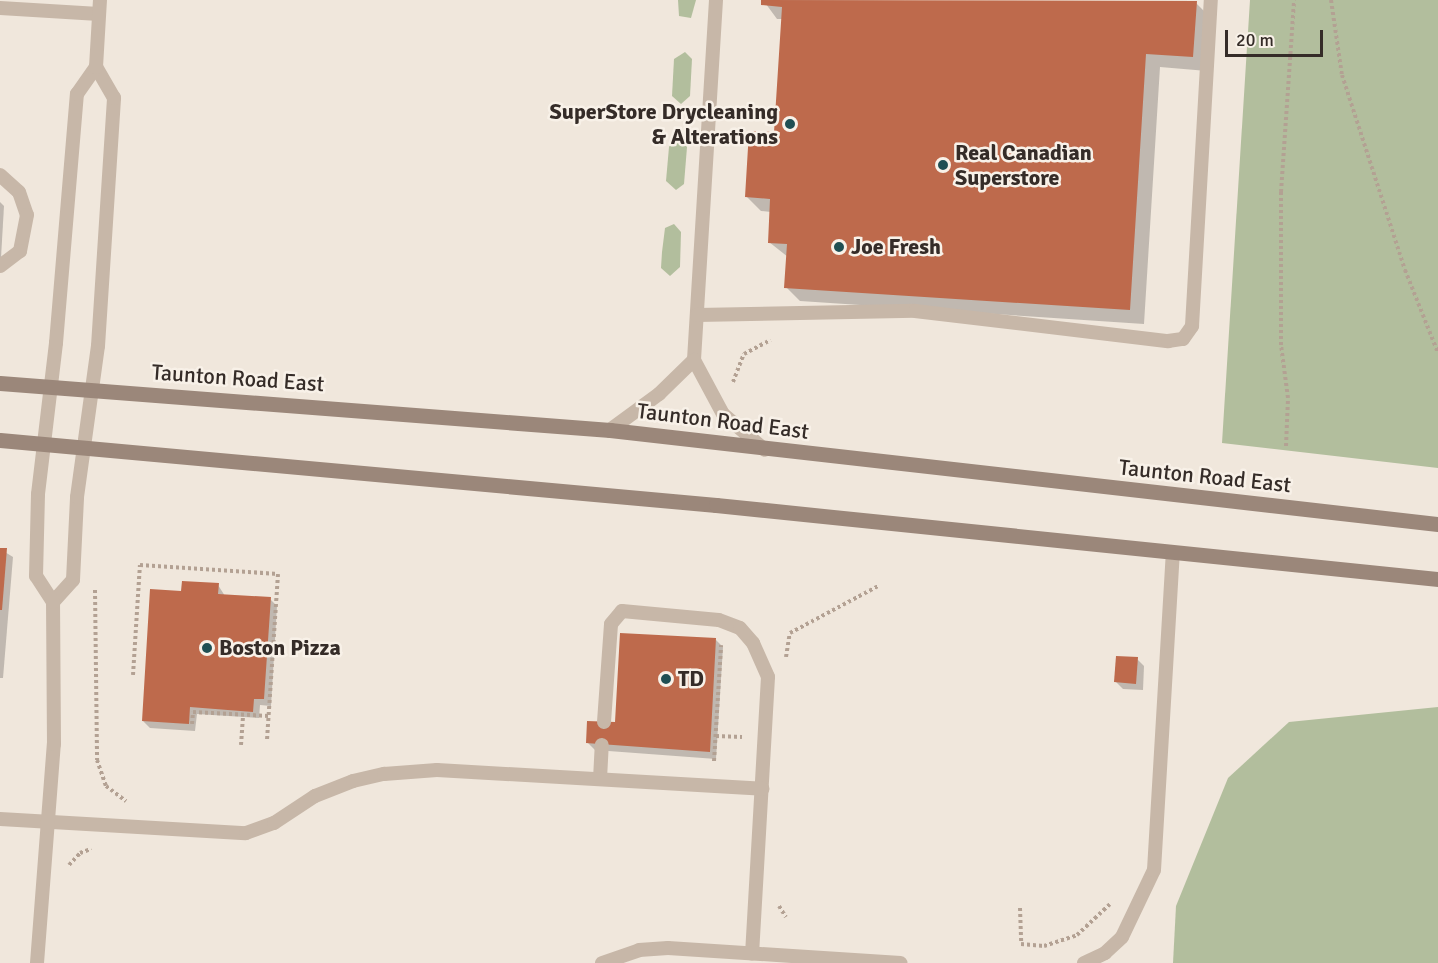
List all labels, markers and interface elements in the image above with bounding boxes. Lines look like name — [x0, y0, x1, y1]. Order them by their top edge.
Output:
scale bar — [1228, 18, 1326, 56]
text: 20 m — [1236, 29, 1274, 51]
place label: SuperStore Drycleaning & Alterations — [550, 98, 778, 150]
marker: SuperStore Drycleaning & Alterations — [783, 117, 797, 131]
place label: Real Canadian Superstore — [955, 139, 1092, 190]
marker: Real Canadian Superstore — [936, 158, 950, 172]
place label: Joe Fresh — [851, 234, 941, 260]
marker: Joe Fresh — [832, 240, 846, 254]
street label: Taunton Road East — [151, 359, 325, 397]
street label: Taunton Road East — [636, 397, 810, 445]
street label: Taunton Road East — [1118, 454, 1292, 498]
place label: Boston Pizza — [219, 635, 341, 661]
marker: Boston Pizza — [200, 641, 214, 655]
place label: TD — [678, 666, 704, 692]
marker: TD — [659, 672, 673, 686]

